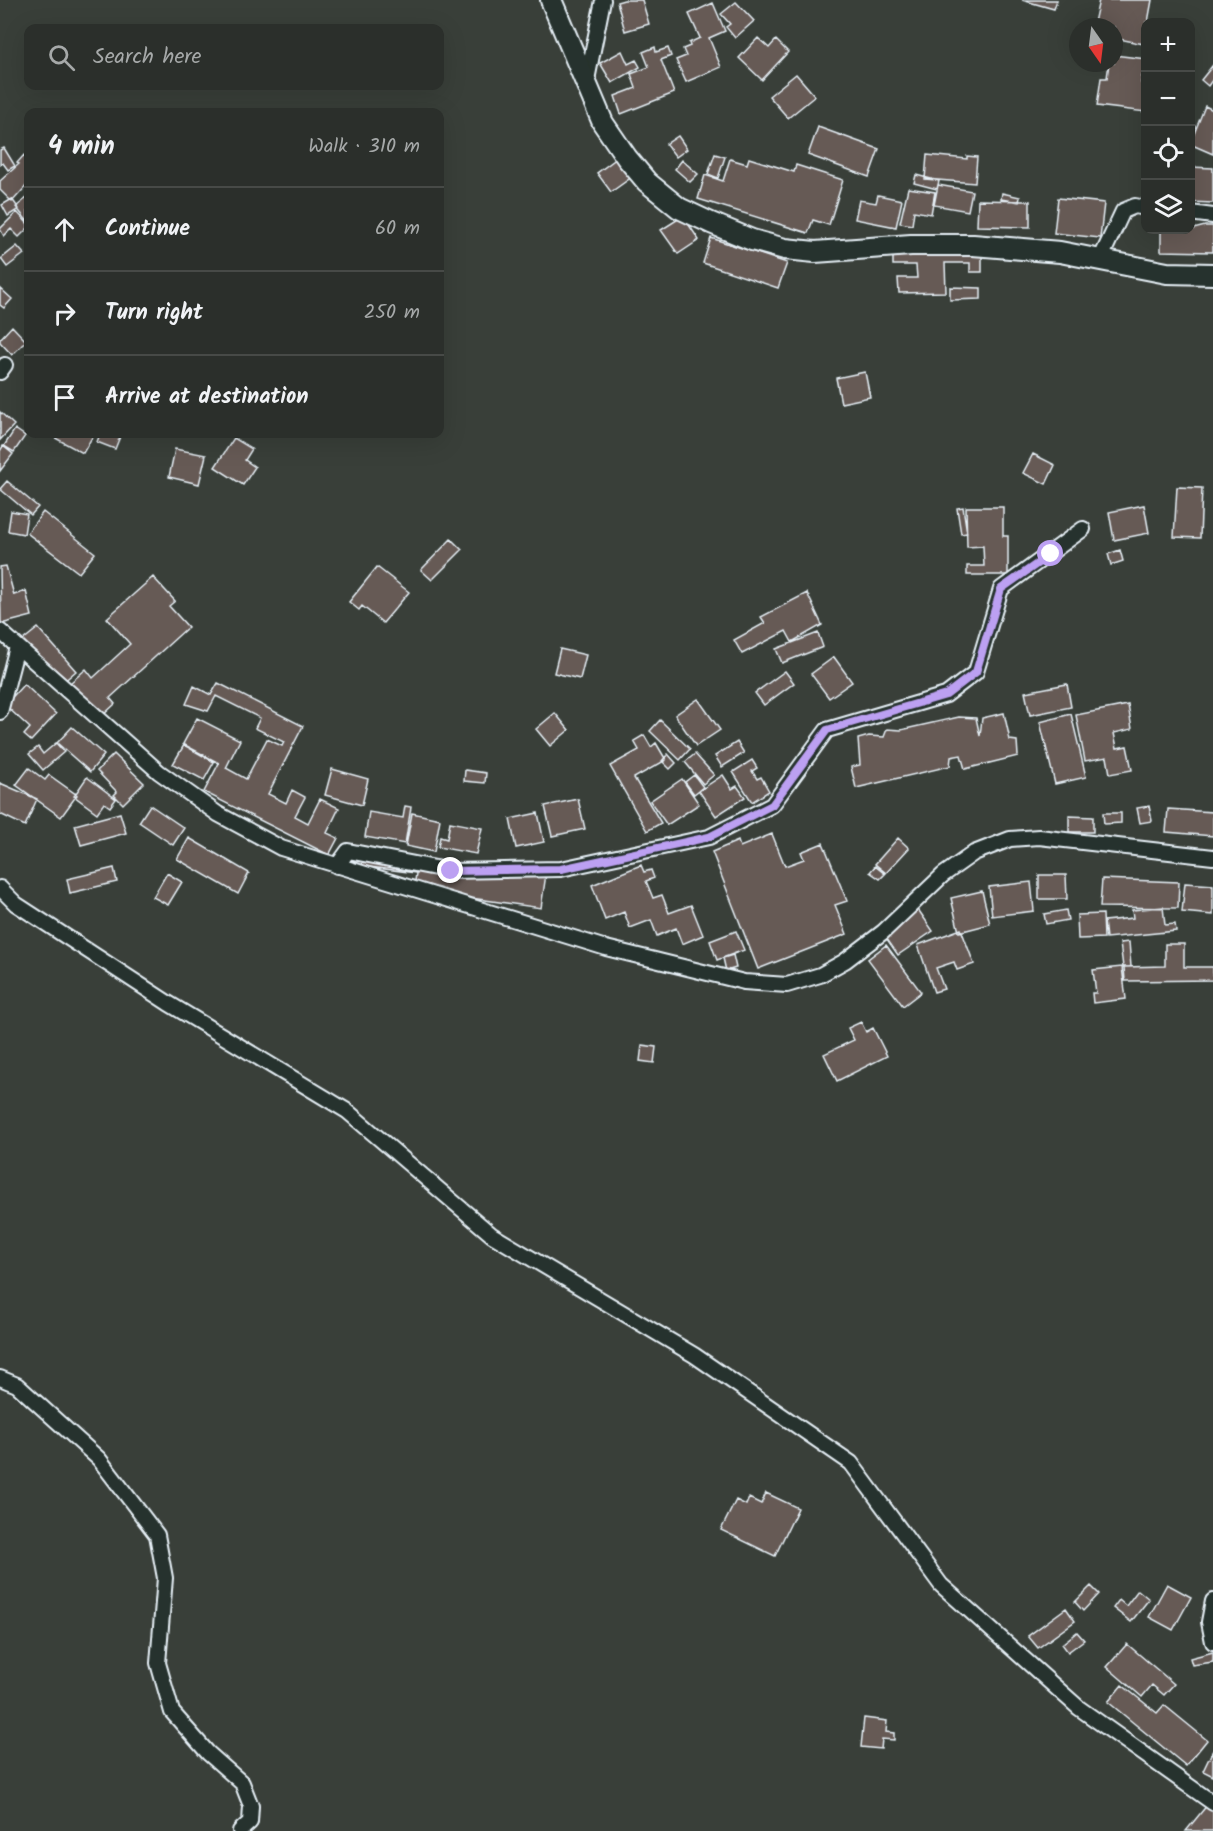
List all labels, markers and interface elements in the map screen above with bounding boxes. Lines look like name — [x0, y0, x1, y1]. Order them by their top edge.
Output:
north arrow — [1069, 18, 1123, 72]
map controls — [1141, 18, 1195, 234]
button: + — [1141, 18, 1195, 72]
search box — [24, 24, 444, 90]
text: Search here — [93, 40, 201, 75]
icon: search — [45, 41, 78, 74]
button: − — [1141, 72, 1195, 126]
text: 4 min — [48, 126, 115, 168]
button: locate — [1141, 126, 1195, 180]
text: Walk · 310 m — [308, 131, 420, 163]
button: layers — [1141, 180, 1195, 234]
text: Continue — [105, 212, 190, 247]
icon: ahead — [48, 213, 81, 246]
text: 60 m — [375, 213, 420, 245]
text: Turn right — [105, 296, 203, 331]
icon: right — [48, 297, 81, 330]
text: 250 m — [364, 297, 420, 329]
text: Arrive at destination — [105, 380, 308, 415]
icon: arrive — [48, 381, 81, 414]
route start — [1037, 540, 1063, 566]
route end — [437, 857, 463, 883]

